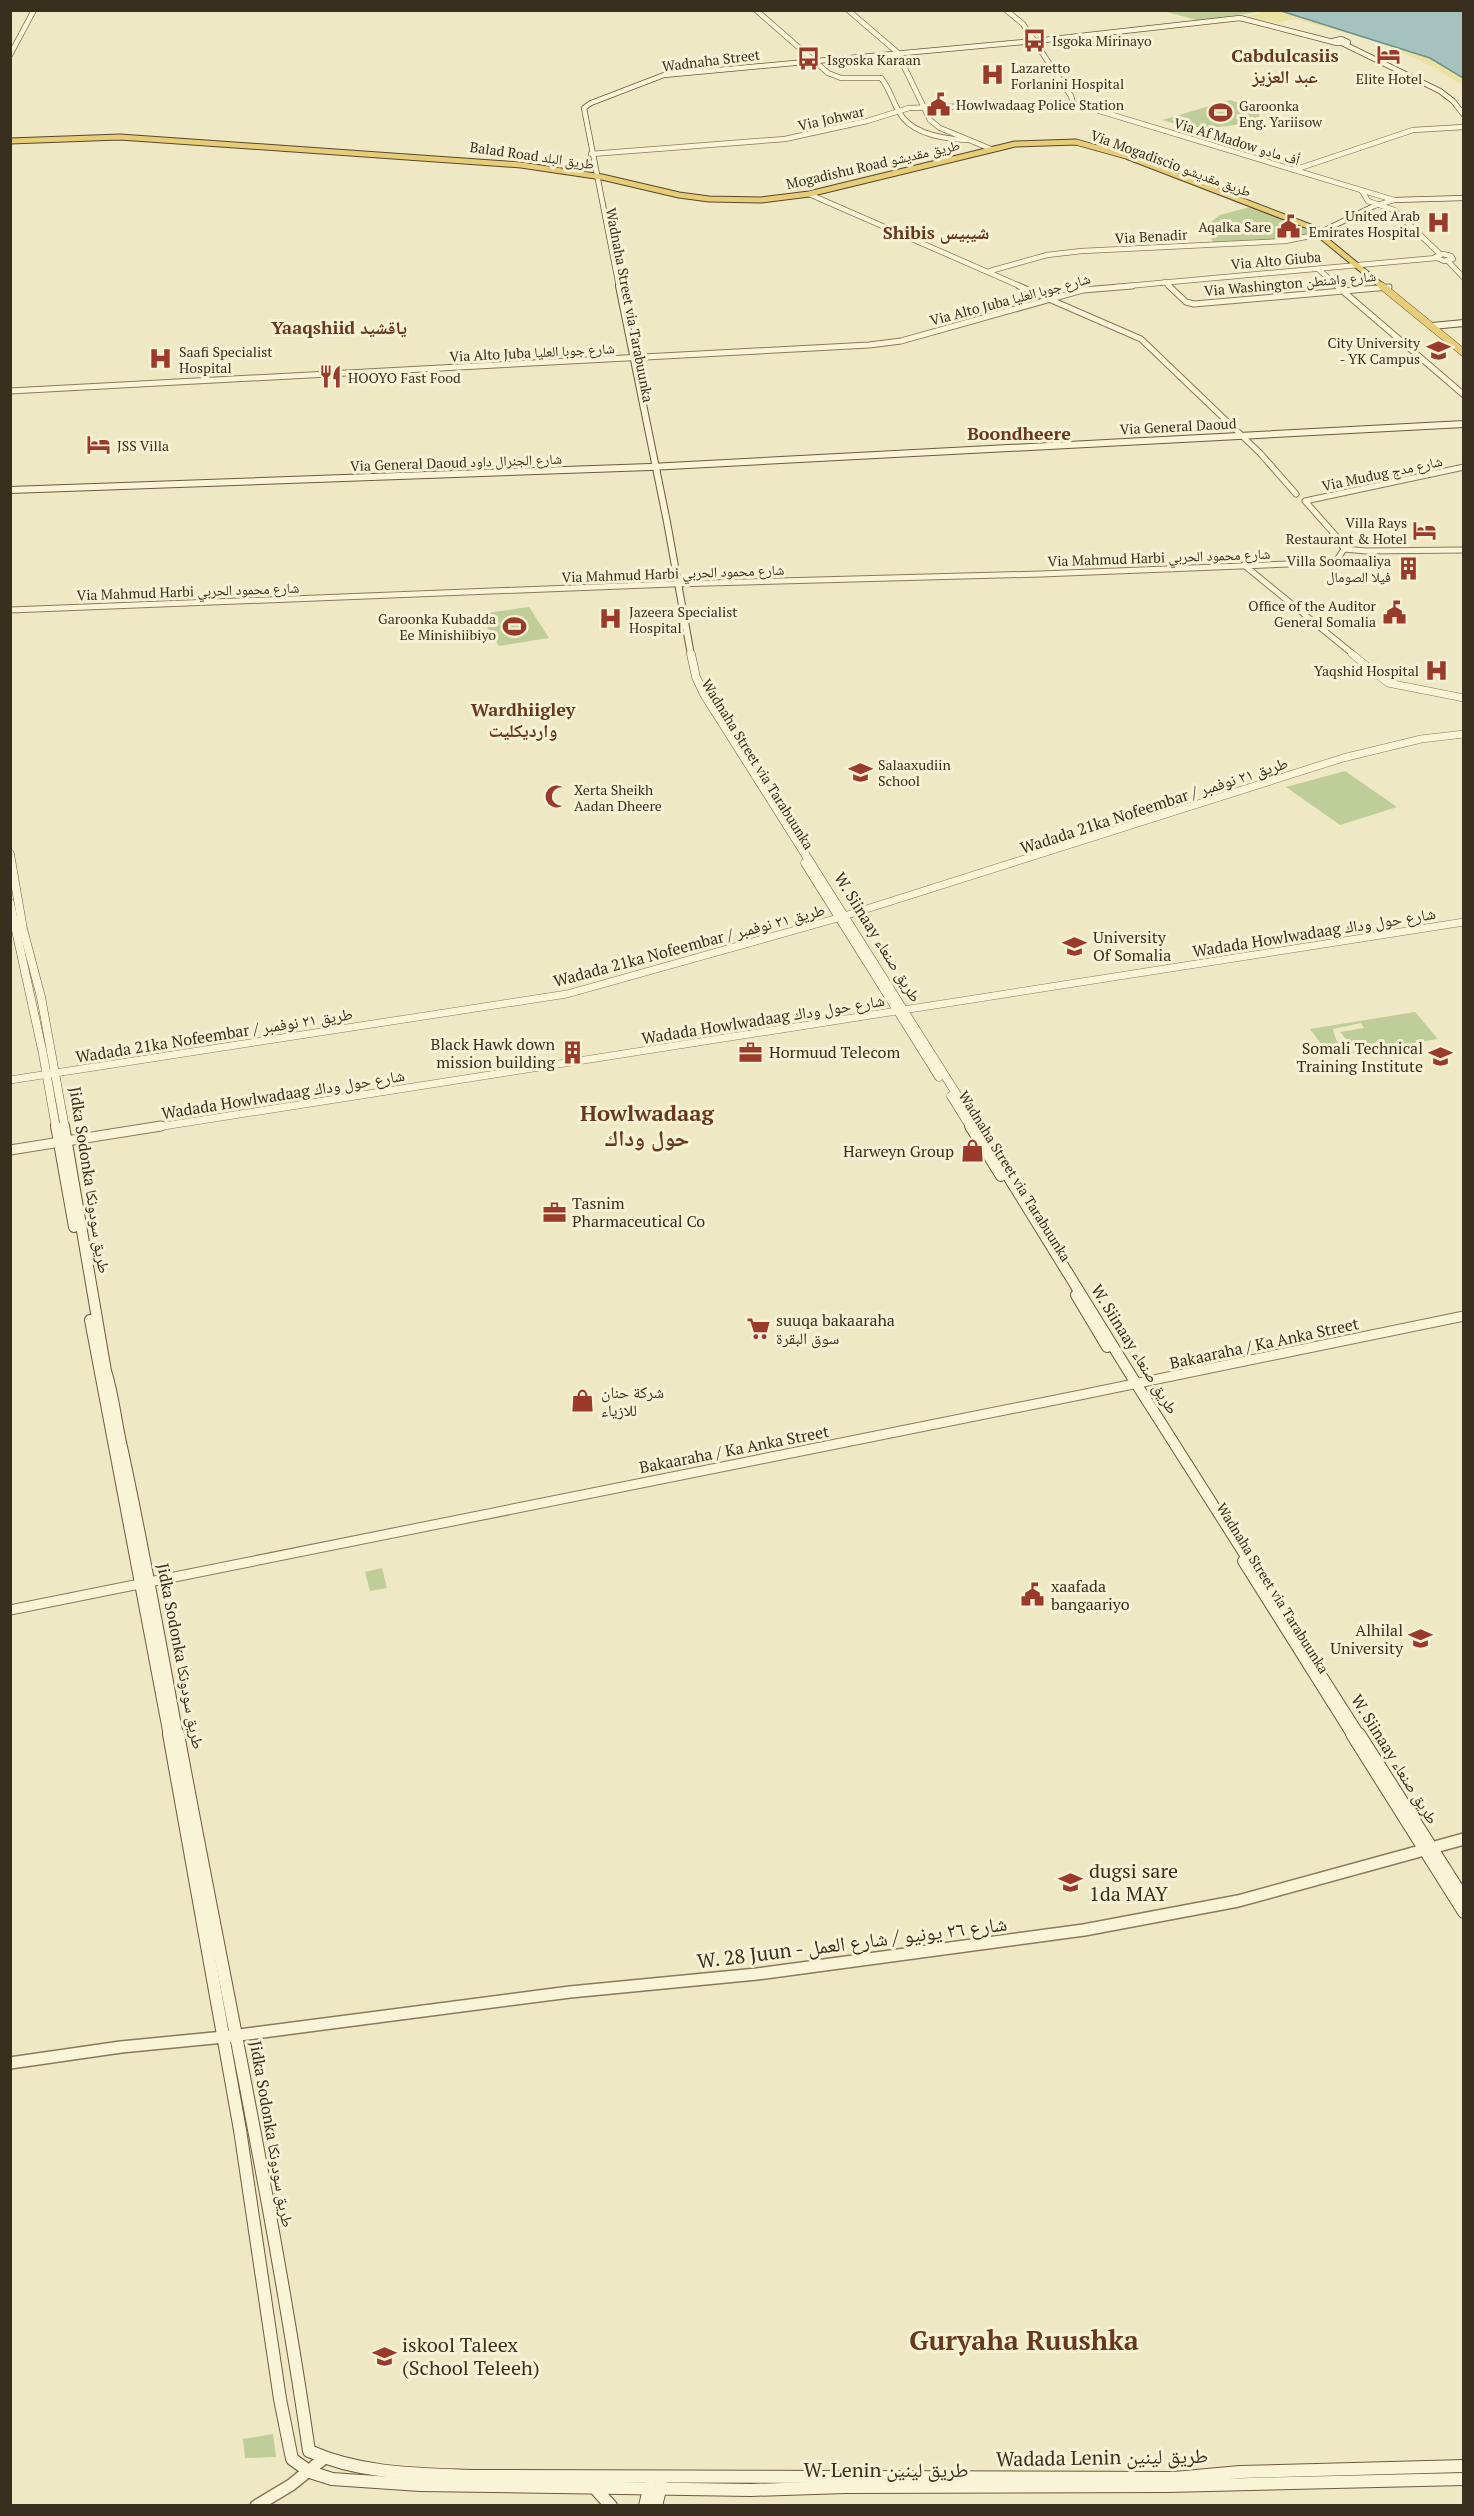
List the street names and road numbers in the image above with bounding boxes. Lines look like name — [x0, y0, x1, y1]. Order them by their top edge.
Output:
street label: Wadnaha Street — [661, 44, 762, 75]
street label: Via Johwar — [796, 101, 867, 135]
street label: Via Af Madow أف مادو — [1172, 113, 1302, 169]
street label: Via Mogadiscio طريق مقديشو — [1088, 125, 1254, 202]
street label: Mogadishu Road طريق مقديشو — [784, 135, 962, 194]
street label: Balad Road طريق البلد — [468, 137, 595, 174]
street label: Wadnaha Street via Tarabuunka — [602, 206, 658, 404]
street label: Via Benadir — [1114, 225, 1188, 247]
street label: Via Alto Giuba — [1230, 247, 1322, 273]
street label: Via Washington شارع واشنطن — [1203, 266, 1377, 301]
street label: Via Alto Juba شارع جوبا العليا — [928, 268, 1093, 331]
street label: Via Alto Juba شارع جوبا العليا — [449, 338, 615, 367]
street label: Via General Daoud — [1119, 413, 1237, 439]
street label: Via General Daoud شارع الجنرال داود — [350, 449, 562, 476]
street label: Via Mudug شارع مدج — [1320, 451, 1444, 496]
street label: Via Mahmud Harbi شارع محمود الحربي — [1047, 544, 1271, 573]
street label: Via Mahmud Harbi شارع محمود الحربي — [561, 560, 785, 589]
street label: Via Mahmud Harbi شارع محمود الحربي — [76, 578, 300, 607]
street label: Wadnaha Street via Tarabuunka — [698, 675, 818, 853]
street label: Wadada 21ka Nofeembar / طريق ٢١ نوفمبر — [1017, 751, 1291, 859]
street label: W. Siinaay طريق صنعاء — [829, 868, 927, 1006]
street label: Wadada 21ka Nofeembar / طريق ٢١ نوفمبر — [551, 898, 827, 992]
street label: Wadada Howlwadaag شارع حول وداك — [1191, 902, 1437, 962]
street label: Wadada Howlwadaag شارع حول وداك — [640, 989, 886, 1049]
street label: Wadada 21ka Nofeembar / طريق ٢١ نوفمبر — [74, 1002, 354, 1068]
street label: Wadada Howlwadaag شارع حول وداك — [160, 1064, 406, 1124]
street label: Jidka Sodonka طريق سودونكا — [64, 1085, 116, 1275]
street label: Wadnaha Street via Tarabuunka — [955, 1087, 1075, 1265]
street label: W. Siinaay طريق صنعاء — [1086, 1280, 1184, 1418]
street label: Bakaaraha / Ka Anka Street — [1167, 1312, 1361, 1374]
street label: Bakaaraha / Ka Anka Street — [637, 1420, 831, 1478]
street label: Wadnaha Street via Tarabuunka — [1213, 1499, 1333, 1677]
street label: Jidka Sodonka طريق سودونكا — [152, 1561, 210, 1751]
street label: W. Siinaay طريق صنعاء — [1346, 1690, 1444, 1828]
street label: W. 28 Juun - شارع ٢٦ يونيو / شارع العمل — [695, 1910, 1009, 1974]
street label: Jidka Sodonka طريق سودونكا — [245, 2039, 299, 2229]
street label: Wadada Lenin طريق لينين — [996, 2442, 1208, 2472]
street label: W. Lenin طريق لينين — [804, 2456, 968, 2483]

